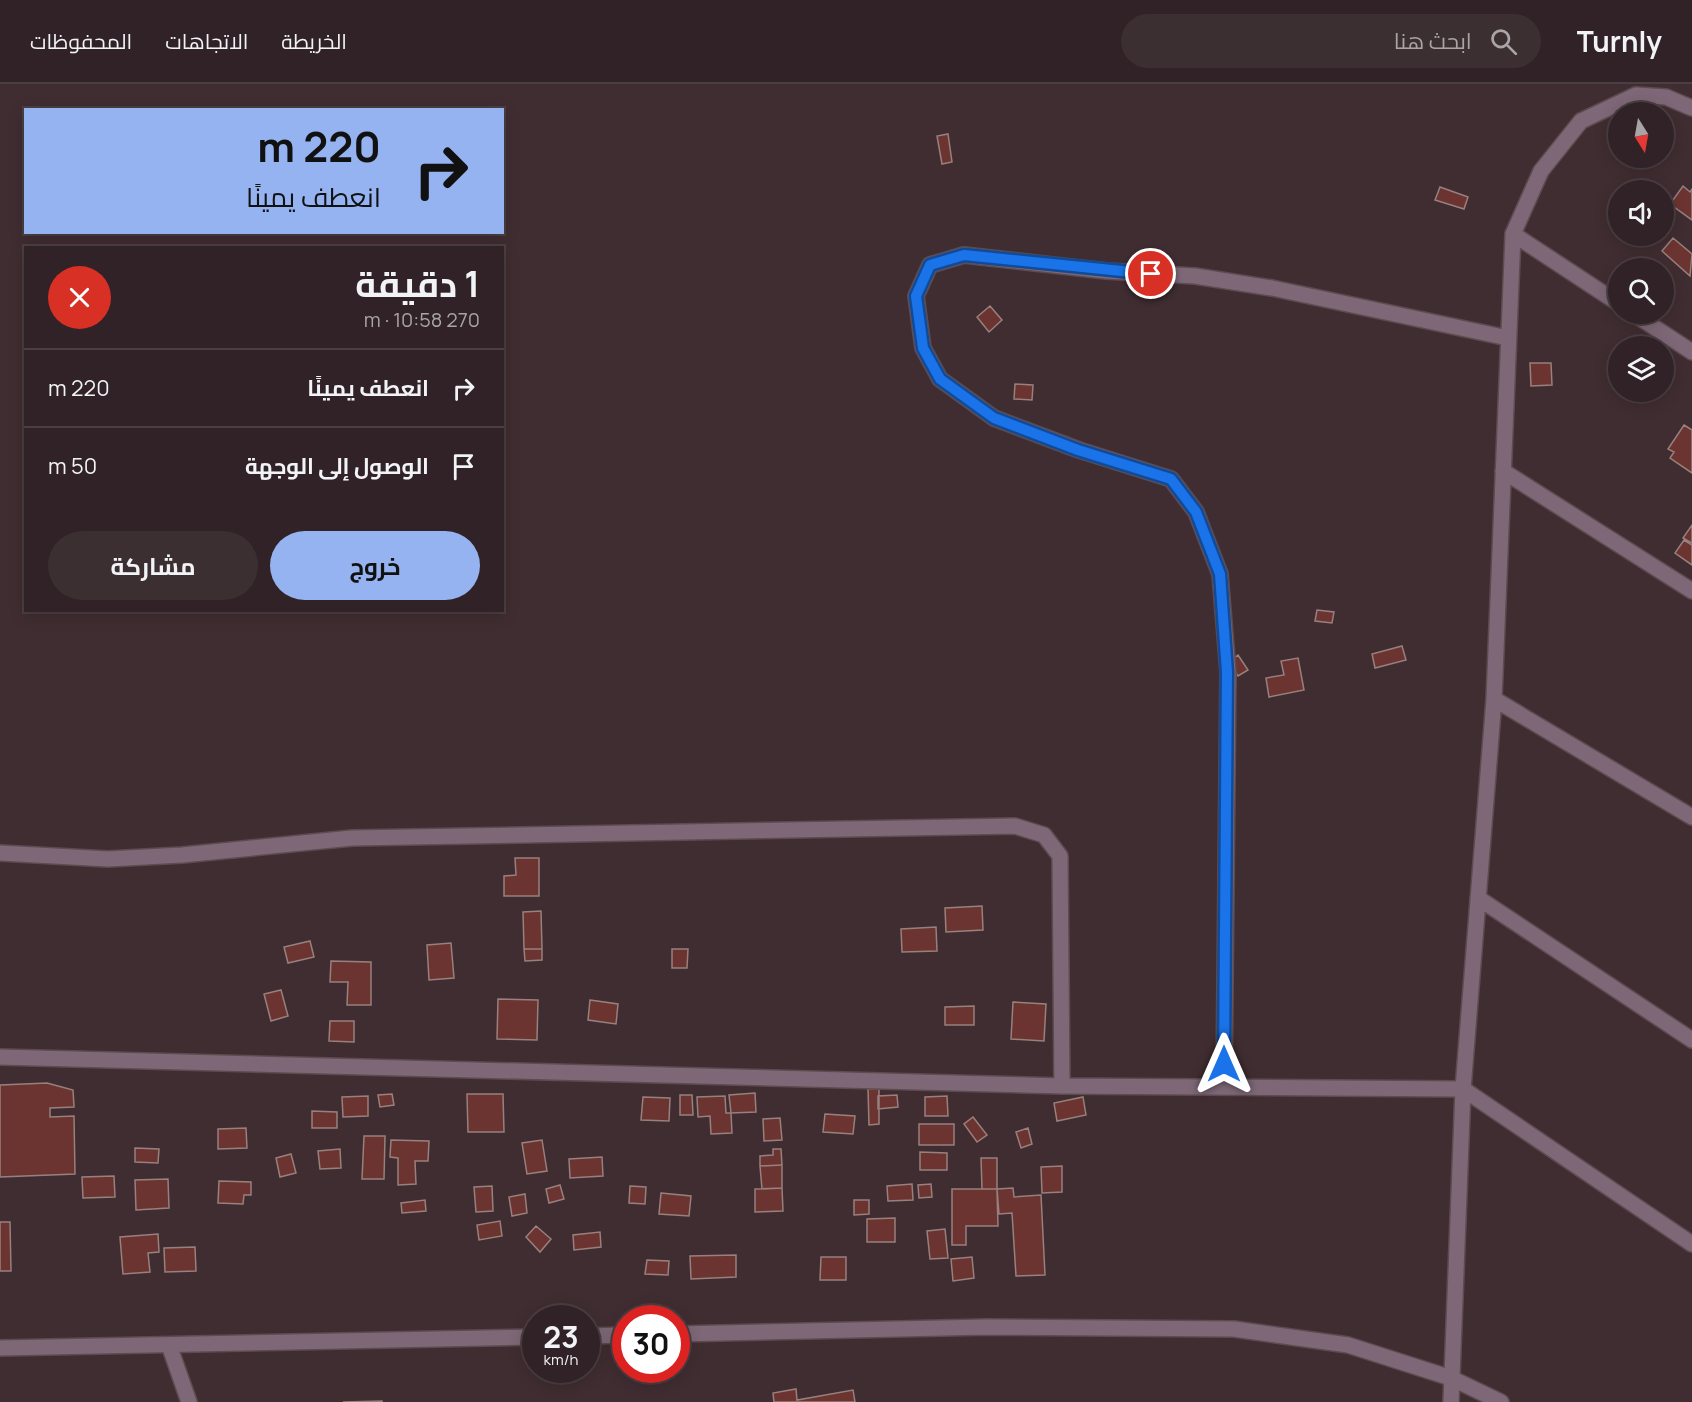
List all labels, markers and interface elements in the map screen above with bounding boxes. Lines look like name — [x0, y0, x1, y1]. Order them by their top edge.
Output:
search box — [1121, 14, 1541, 68]
text: Turnly — [1577, 22, 1662, 60]
icon: search — [1487, 25, 1520, 58]
text: ابحث هنا — [1394, 26, 1472, 56]
text: المحفوظات — [30, 27, 132, 55]
text: الاتجاهات — [165, 27, 248, 55]
text: الخريطة — [281, 27, 347, 55]
north arrow — [1608, 102, 1674, 168]
map controls — [1608, 102, 1674, 402]
text: 220 m — [257, 117, 381, 175]
icon: right — [402, 132, 480, 210]
text: انعطف يمينًا — [246, 178, 381, 215]
button: sound — [1608, 180, 1674, 246]
pin — [1125, 248, 1176, 299]
icon: arrive — [1134, 257, 1167, 290]
button: search — [1608, 258, 1674, 324]
text: 1 دقيقة — [355, 259, 480, 308]
button: close — [48, 266, 111, 329]
text: 270 m · 10:58 — [364, 306, 480, 333]
button: layers — [1608, 336, 1674, 402]
icon: right — [447, 372, 480, 405]
text: 220 m — [48, 373, 110, 403]
text: انعطف يمينًا — [307, 373, 429, 403]
icon: arrive — [447, 450, 480, 483]
text: 50 m — [48, 451, 97, 481]
text: الوصول إلى الوجهة — [245, 451, 429, 481]
button: مشاركة — [48, 531, 258, 600]
button: خروج — [270, 531, 480, 600]
position arrow — [1192, 1032, 1256, 1096]
speed limit sign: 30 — [612, 1305, 690, 1383]
text: 23 — [543, 1316, 579, 1357]
text: km/h — [544, 1349, 578, 1370]

